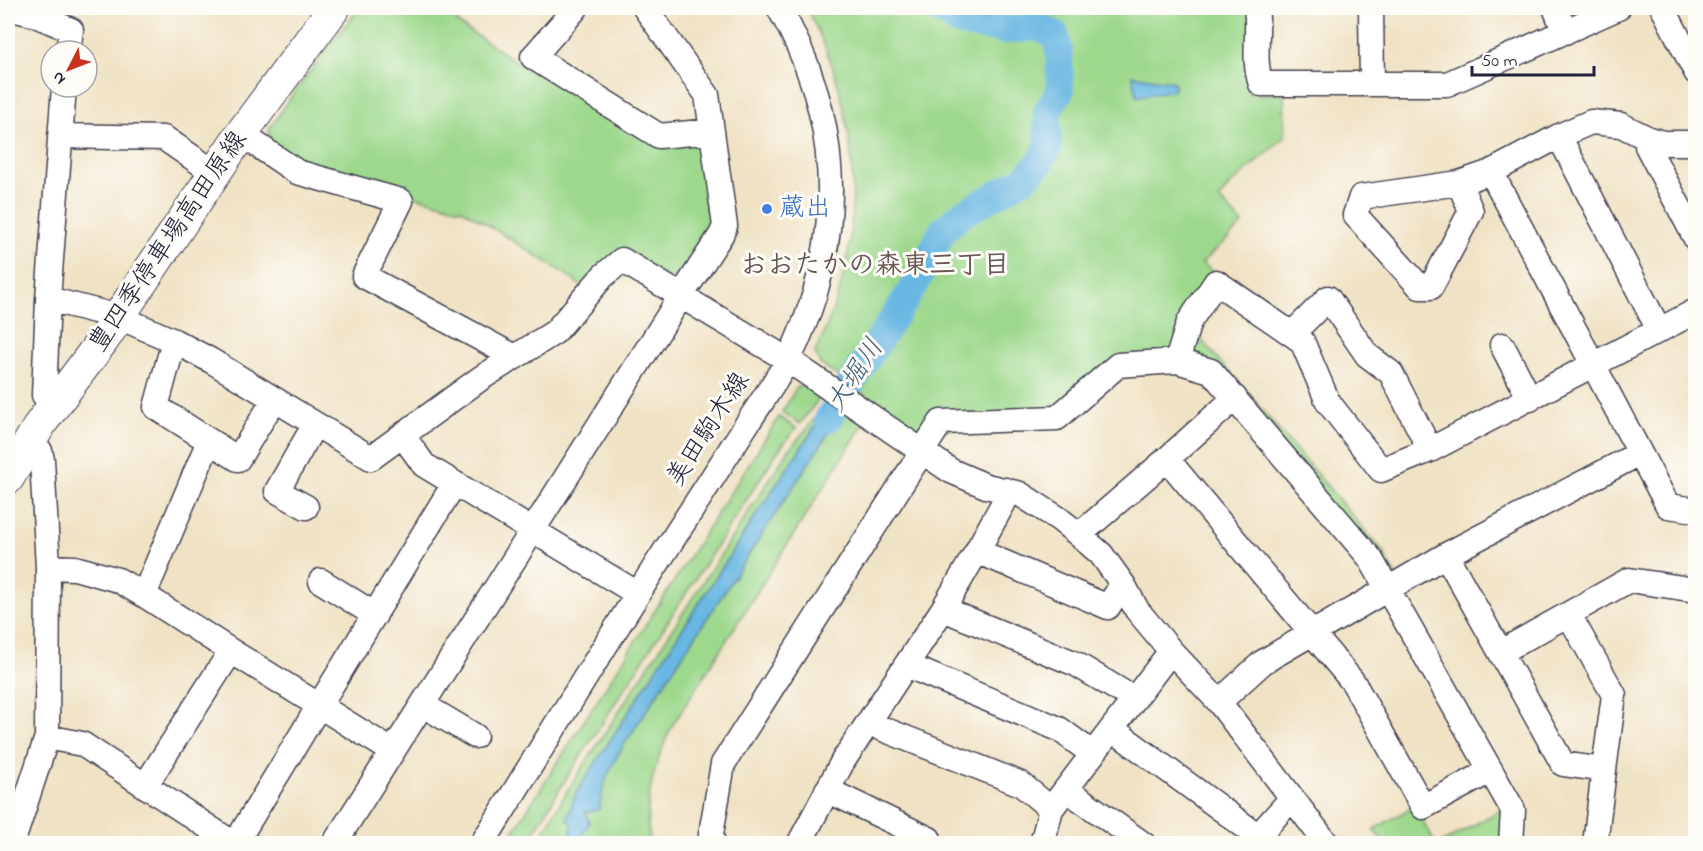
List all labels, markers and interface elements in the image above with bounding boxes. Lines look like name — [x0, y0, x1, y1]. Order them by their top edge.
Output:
north arrow — [39, 39, 99, 99]
scale bar — [1472, 39, 1594, 77]
text: 50 m — [1481, 49, 1518, 75]
text: N — [47, 66, 72, 90]
street label: 豊四季停車場高田原線 — [81, 124, 257, 360]
place label: 蔵出 — [779, 190, 831, 228]
marker: 蔵出 — [760, 202, 774, 216]
district label: おおたかの森東三丁目 — [740, 247, 1010, 286]
water label: 大堀川 — [818, 331, 894, 421]
street label: 美田駒木線 — [658, 365, 760, 495]

